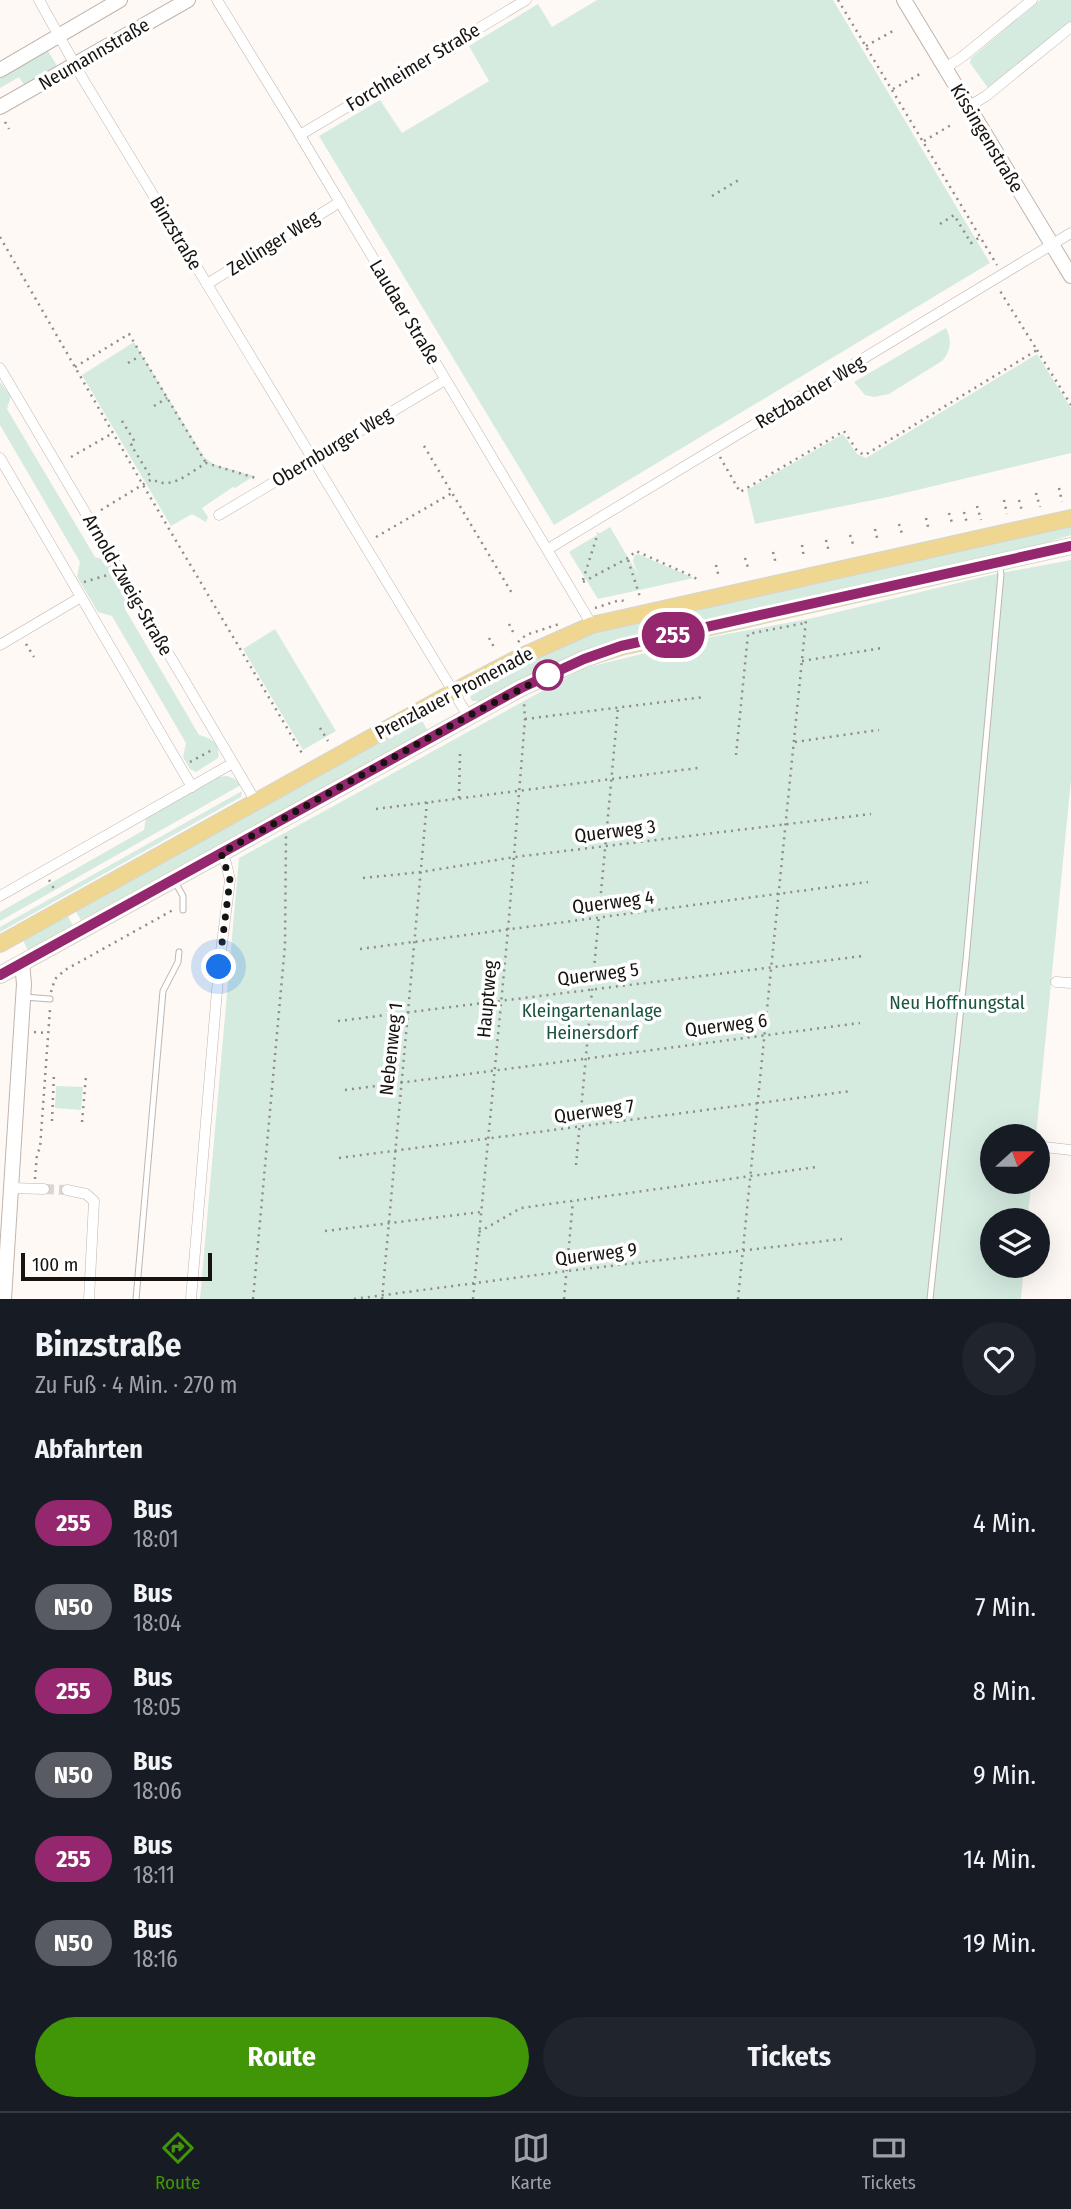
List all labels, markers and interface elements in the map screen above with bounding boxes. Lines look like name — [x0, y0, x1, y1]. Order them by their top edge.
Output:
street label: Neumannstraße — [35, 13, 153, 95]
street label: Forchheimer Straße — [342, 18, 484, 116]
street label: Kissingenstraße — [945, 79, 1029, 197]
street label: Binzstraße — [145, 192, 207, 274]
street label: Zellinger Weg — [223, 206, 323, 280]
street label: Laudaer Straße — [365, 255, 445, 369]
street label: Retzbacher Weg — [751, 350, 869, 434]
street label: Obernburger Weg — [268, 402, 396, 492]
street label: Arnold-Zweig-Straße — [78, 510, 178, 660]
line badge: 255 — [633, 612, 713, 658]
text: 255 — [656, 621, 690, 649]
street label: Prenzlauer Promenade — [371, 642, 537, 744]
unlabelled marker — [533, 660, 563, 690]
street label: Querweg 3 — [573, 815, 657, 847]
street label: Querweg 4 — [571, 886, 655, 918]
your location — [201, 949, 236, 984]
street label: Querweg 5 — [556, 958, 640, 990]
street label: Hauptweg — [472, 959, 502, 1039]
park label: Neu Hoffnungstal — [889, 991, 1025, 1014]
park label: Kleingartenanlage Heinersdorf — [522, 999, 662, 1044]
street label: Nebenweg 1 — [375, 1002, 407, 1096]
street label: Querweg 6 — [684, 1009, 768, 1041]
street label: Querweg 7 — [552, 1094, 636, 1128]
north arrow — [980, 1124, 1050, 1194]
map controls — [980, 1124, 1050, 1278]
button: layers — [980, 1208, 1050, 1278]
street label: Querweg 9 — [554, 1238, 638, 1270]
scale bar — [21, 1250, 212, 1282]
text: 100 m — [32, 1253, 78, 1276]
button: heart — [962, 1322, 1036, 1396]
text: Binzstraße — [35, 1325, 182, 1365]
text: Zu Fuß · 4 Min. · 270 m — [35, 1371, 238, 1399]
text: Abfahrten — [35, 1434, 143, 1465]
text: Bus — [133, 1494, 172, 1525]
text: 4 Min. — [973, 1508, 1036, 1539]
text: 255 — [56, 1509, 91, 1537]
text: 18:01 — [133, 1525, 179, 1553]
text: Bus — [133, 1578, 172, 1609]
text: 7 Min. — [975, 1592, 1036, 1623]
text: N50 — [54, 1593, 93, 1621]
text: 18:04 — [133, 1609, 181, 1637]
text: Bus — [133, 1662, 172, 1693]
text: 8 Min. — [973, 1676, 1036, 1707]
text: 255 — [56, 1677, 91, 1705]
text: 18:05 — [133, 1693, 181, 1721]
text: Bus — [133, 1746, 172, 1777]
text: 9 Min. — [973, 1760, 1036, 1791]
text: N50 — [54, 1761, 93, 1789]
text: 18:06 — [133, 1777, 182, 1805]
text: Bus — [133, 1830, 172, 1861]
text: 14 Min. — [963, 1844, 1036, 1875]
text: 255 — [56, 1845, 91, 1873]
text: 18:11 — [133, 1861, 175, 1889]
text: Bus — [133, 1914, 172, 1945]
text: 19 Min. — [963, 1928, 1036, 1959]
text: N50 — [54, 1929, 93, 1957]
text: 18:16 — [133, 1945, 178, 1973]
button: Route — [35, 2017, 529, 2097]
button: Tickets — [543, 2017, 1036, 2097]
tab: Route — [155, 2129, 200, 2194]
tab: Karte — [510, 2129, 552, 2194]
tab: Tickets — [862, 2129, 916, 2194]

